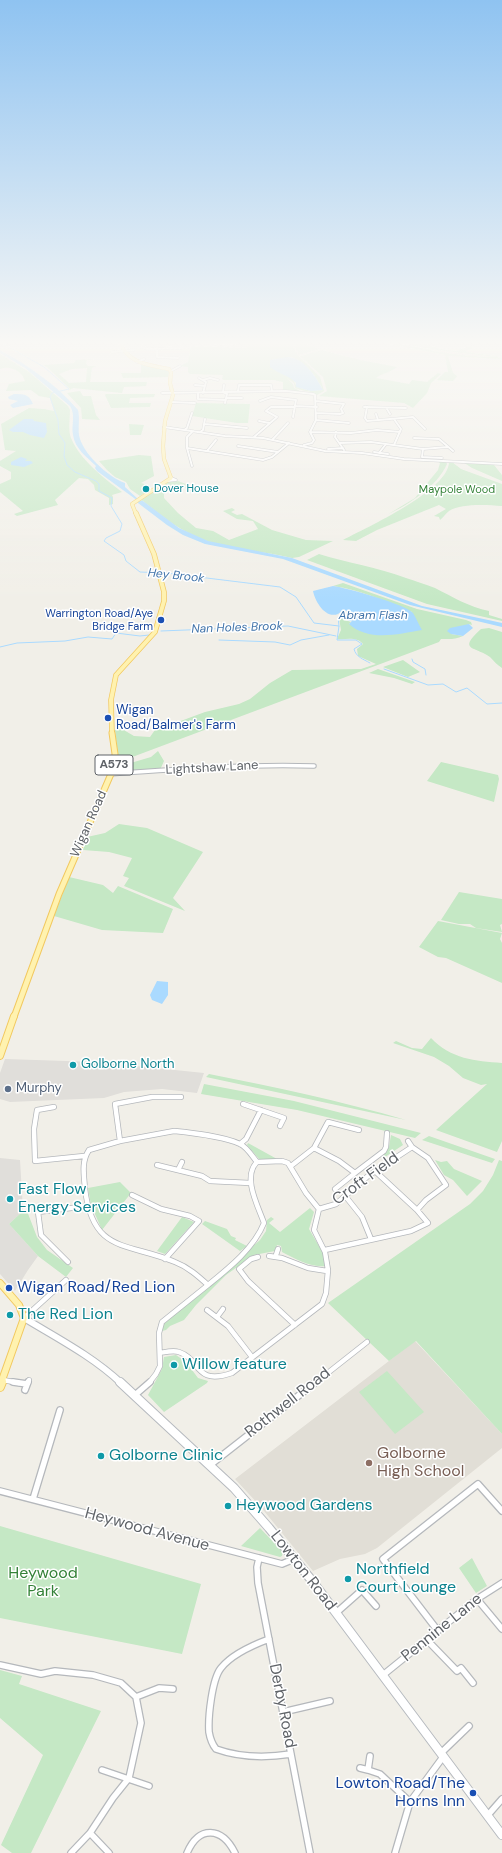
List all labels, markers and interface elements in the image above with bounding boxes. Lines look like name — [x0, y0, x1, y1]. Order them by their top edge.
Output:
place label: Dover House — [154, 482, 219, 496]
park label: Maypole Wood — [419, 483, 495, 497]
marker: Dover House — [141, 484, 151, 494]
water label: Hey Brook — [147, 566, 205, 586]
place label: Warrington Road/Aye Bridge Farm — [45, 607, 153, 633]
water label: Abram Flash — [338, 609, 408, 623]
marker: Warrington Road/Aye Bridge Farm — [156, 615, 166, 625]
water label: Nan Holes Brook — [191, 619, 283, 637]
place label: Wigan Road/Balmer's Farm — [116, 703, 236, 734]
marker: Wigan Road/Balmer's Farm — [103, 713, 113, 723]
road number: A573 — [95, 755, 133, 775]
street label: Lightshaw Lane — [165, 758, 259, 778]
street label: Wigan Road — [67, 788, 111, 860]
place label: Golborne North — [81, 1057, 174, 1073]
marker: Golborne North — [68, 1060, 78, 1070]
place label: Murphy — [16, 1081, 62, 1097]
marker: Murphy — [3, 1084, 13, 1094]
street label: Croft Field — [329, 1148, 403, 1210]
place label: Fast Flow Energy Services — [18, 1180, 136, 1218]
marker: Fast Flow Energy Services — [5, 1194, 15, 1204]
place label: Wigan Road/Red Lion — [17, 1278, 175, 1298]
marker: Wigan Road/Red Lion — [4, 1283, 14, 1293]
place label: The Red Lion — [18, 1305, 113, 1325]
marker: The Red Lion — [5, 1310, 15, 1320]
place label: Willow feature — [182, 1355, 287, 1375]
marker: Willow feature — [169, 1360, 179, 1370]
street label: Rothwell Road — [241, 1364, 335, 1442]
place label: Golborne High School — [377, 1444, 464, 1482]
place label: Golborne Clinic — [109, 1446, 223, 1466]
marker: Golborne Clinic — [96, 1451, 106, 1461]
marker: Golborne High School — [364, 1458, 374, 1468]
place label: Heywood Gardens — [236, 1496, 373, 1516]
marker: Heywood Gardens — [223, 1501, 233, 1511]
street label: Heywood Avenue — [83, 1504, 211, 1556]
street label: Lowton Road — [266, 1527, 340, 1615]
place label: Northfield Court Lounge — [356, 1560, 456, 1598]
park label: Heywood Park — [8, 1564, 78, 1602]
marker: Northfield Court Lounge — [343, 1574, 353, 1584]
street label: Pennine Lane — [398, 1590, 486, 1666]
street label: Derby Road — [264, 1662, 300, 1750]
place label: Lowton Road/The Horns Inn — [335, 1774, 465, 1812]
marker: Lowton Road/The Horns Inn — [468, 1788, 478, 1798]

